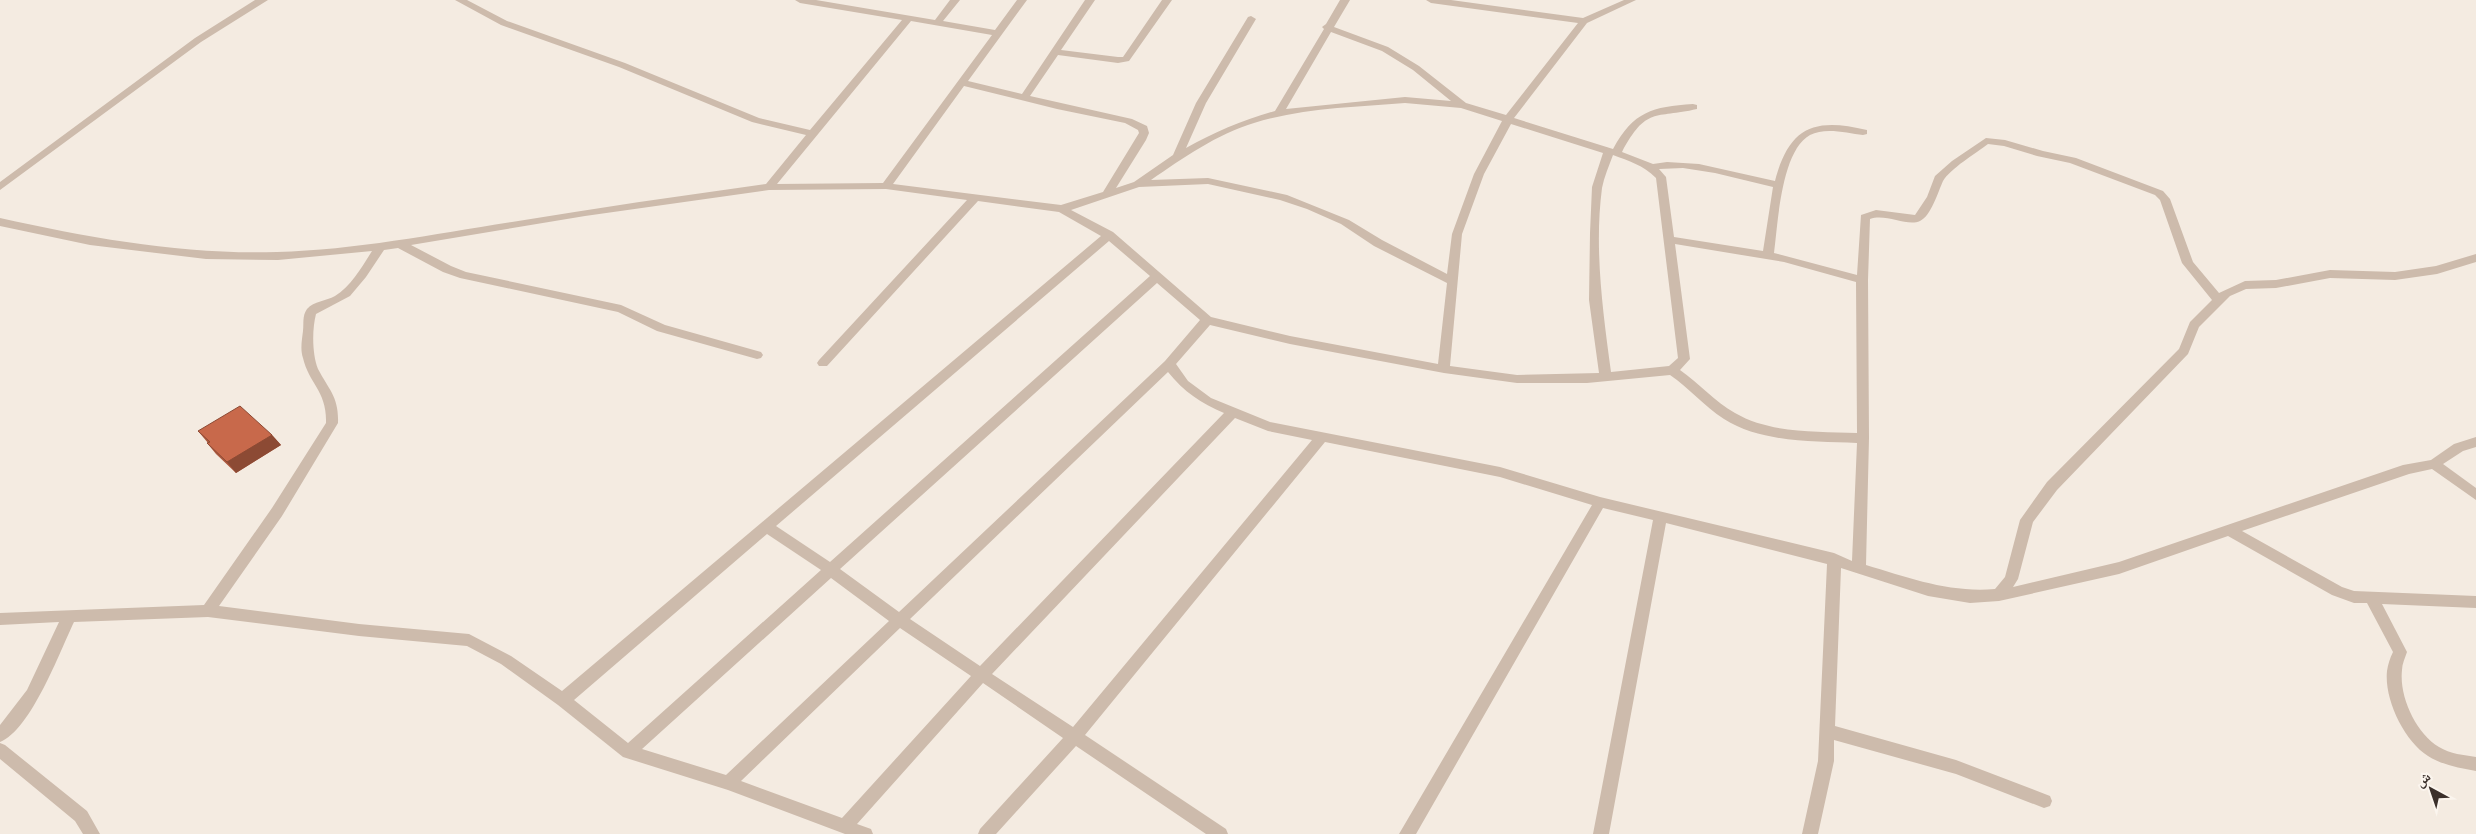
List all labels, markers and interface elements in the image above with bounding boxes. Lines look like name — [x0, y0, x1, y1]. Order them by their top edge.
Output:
north arrow — [2406, 764, 2456, 814]
text: ش — [2411, 767, 2434, 791]

